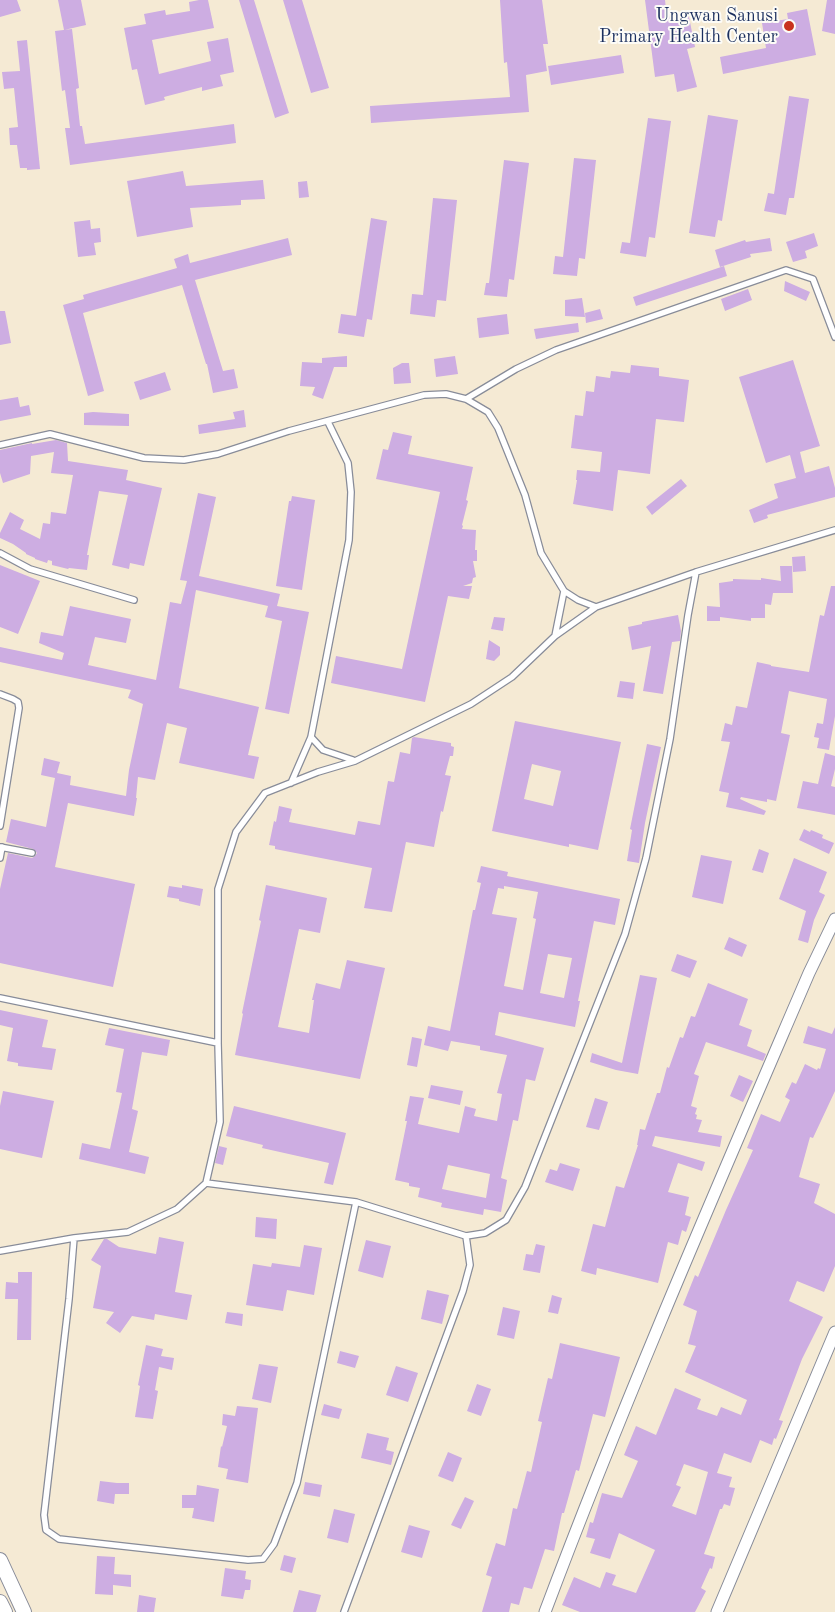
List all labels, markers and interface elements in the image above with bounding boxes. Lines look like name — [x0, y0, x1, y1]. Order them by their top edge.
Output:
place label: Ungwan Sanusi Primary Health Center — [599, 5, 778, 48]
marker: Ungwan Sanusi Primary Health Center — [782, 19, 796, 33]

